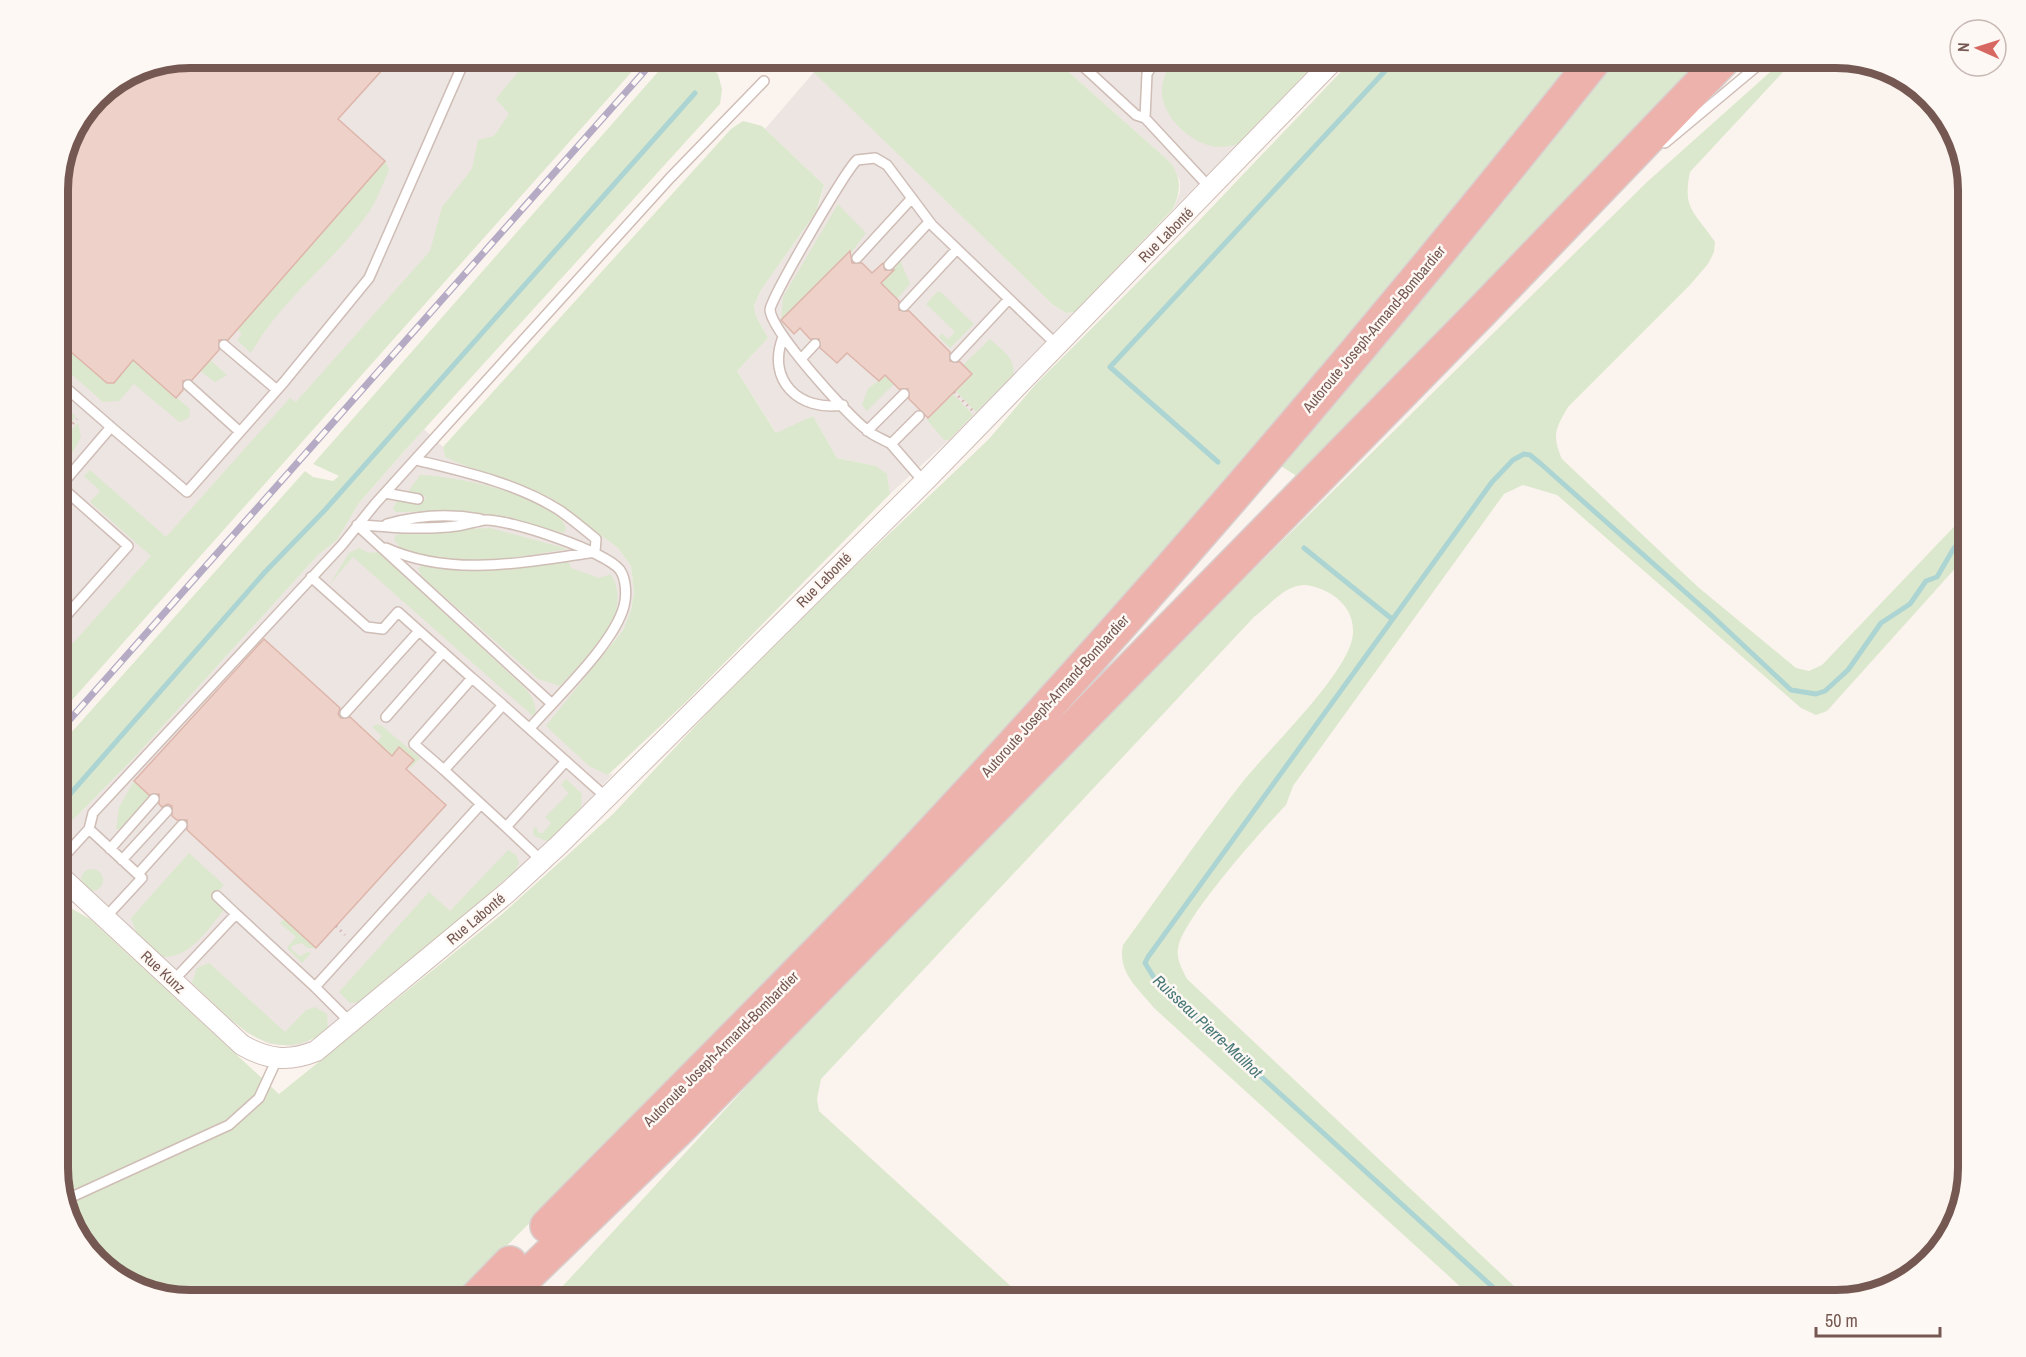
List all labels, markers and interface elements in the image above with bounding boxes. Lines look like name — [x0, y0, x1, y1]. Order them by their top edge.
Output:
north arrow — [1948, 18, 2008, 78]
text: N — [1952, 42, 1974, 53]
street label: Rue Labonté — [1133, 202, 1198, 267]
street label: Autoroute Joseph-Armand-Bombardier — [1297, 241, 1450, 417]
street label: Rue Labonté — [791, 547, 856, 612]
street label: Autoroute Joseph-Armand-Bombardier — [975, 610, 1133, 782]
street label: Rue Labonté — [442, 888, 510, 949]
street label: Rue Kunz — [136, 946, 190, 998]
street label: Autoroute Joseph-Armand-Bombardier — [638, 966, 803, 1132]
water label: Ruisseau Pierre-Mailhot — [1148, 969, 1268, 1083]
scale bar — [1816, 1300, 1940, 1338]
text: 50 m — [1825, 1308, 1858, 1333]

